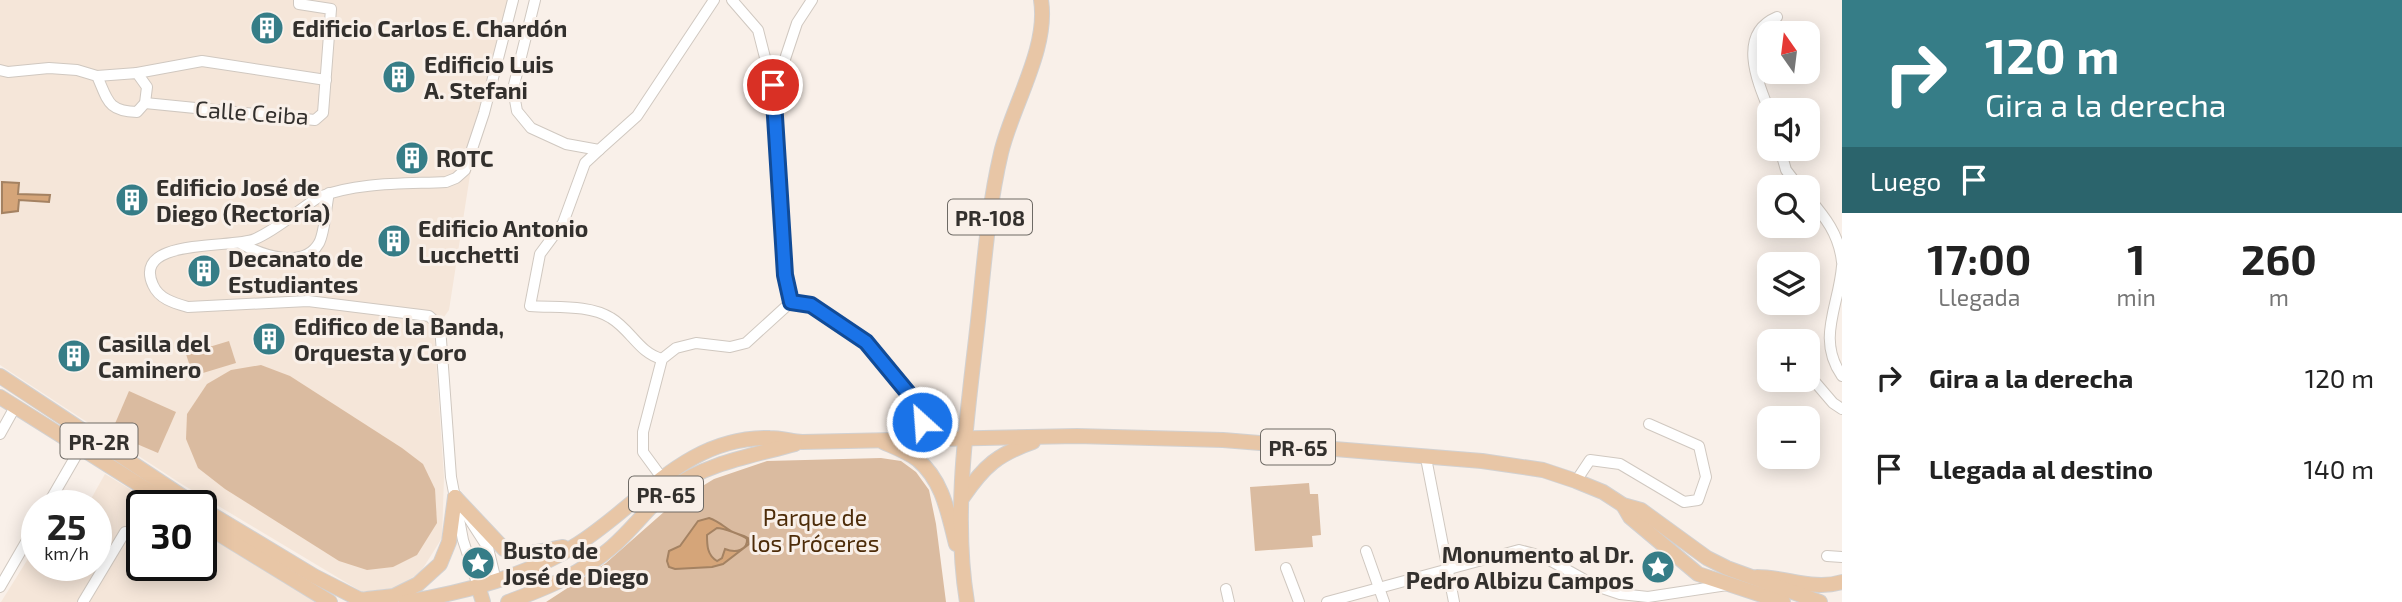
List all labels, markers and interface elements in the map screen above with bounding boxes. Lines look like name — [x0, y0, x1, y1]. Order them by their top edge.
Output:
building icon: Edificio Carlos E. Chardón — [248, 9, 286, 47]
place label: Edificio Carlos E. Chardón — [292, 14, 567, 42]
north arrow — [1757, 21, 1820, 84]
map controls — [1757, 21, 1820, 469]
text: 120 m — [1985, 25, 2119, 84]
icon: right — [1870, 28, 1961, 119]
place label: Edificio Luis A. Stefani — [424, 50, 554, 104]
pin — [743, 55, 803, 115]
building icon: Edificio Luis A. Stefani — [380, 58, 418, 96]
icon: arrive — [754, 66, 792, 104]
text: Gira a la derecha — [1985, 85, 2226, 123]
street label: Calle Ceiba — [194, 94, 310, 130]
button: sound — [1757, 98, 1820, 161]
building icon: ROTC — [393, 139, 431, 177]
place label: ROTC — [436, 144, 494, 172]
icon: arrive — [1955, 161, 1993, 199]
text: Luego — [1870, 165, 1941, 196]
place label: Edificio José de Diego (Rectoría) — [156, 173, 330, 227]
button: search — [1757, 175, 1820, 238]
building icon: Edificio José de Diego (Rectoría) — [113, 181, 151, 219]
road number: PR-108 — [948, 200, 1032, 234]
place label: Edificio Antonio Lucchetti — [418, 214, 588, 268]
building icon: Edificio Antonio Lucchetti — [375, 222, 413, 260]
text: 17:00 — [1927, 233, 2031, 283]
text: 1 — [2127, 233, 2145, 283]
text: 260 — [2241, 233, 2317, 283]
place label: Decanato de Estudiantes — [228, 244, 363, 298]
building icon: Decanato de Estudiantes — [185, 252, 223, 290]
button: layers — [1757, 252, 1820, 315]
text: Llegada — [1938, 283, 2020, 311]
text: min — [2117, 283, 2156, 311]
text: m — [2269, 283, 2289, 311]
place label: Edifico de la Banda, Orquesta y Coro — [294, 312, 504, 366]
building icon: Edifico de la Banda, Orquesta y Coro — [250, 320, 288, 358]
place label: Casilla del Caminero — [98, 329, 211, 383]
button: + — [1757, 329, 1820, 392]
building icon: Casilla del Caminero — [55, 337, 93, 375]
icon: right — [1870, 359, 1908, 397]
text: Gira a la derecha — [1929, 362, 2133, 393]
text: 120 m — [2305, 362, 2374, 393]
position arrow — [885, 385, 959, 459]
button: − — [1757, 406, 1820, 469]
road number: PR-2R — [60, 424, 138, 458]
road number: PR-65 — [1261, 430, 1335, 464]
icon: arrive — [1870, 450, 1908, 488]
text: Llegada al destino — [1929, 453, 2153, 484]
text: 140 m — [2303, 453, 2374, 484]
road number: PR-65 — [629, 476, 703, 512]
speed limit sign: 30 — [126, 490, 217, 581]
park label: Parque de los Próceres — [751, 503, 879, 557]
text: 25 — [47, 505, 86, 547]
place label: Busto de José de Diego — [503, 536, 649, 590]
place label: Monumento al Dr. Pedro Albizu Campos — [1406, 540, 1634, 594]
text: km/h — [44, 542, 89, 564]
place icon: Busto de José de Diego — [459, 544, 497, 582]
place icon: Monumento al Dr. Pedro Albizu Campos — [1639, 548, 1677, 586]

